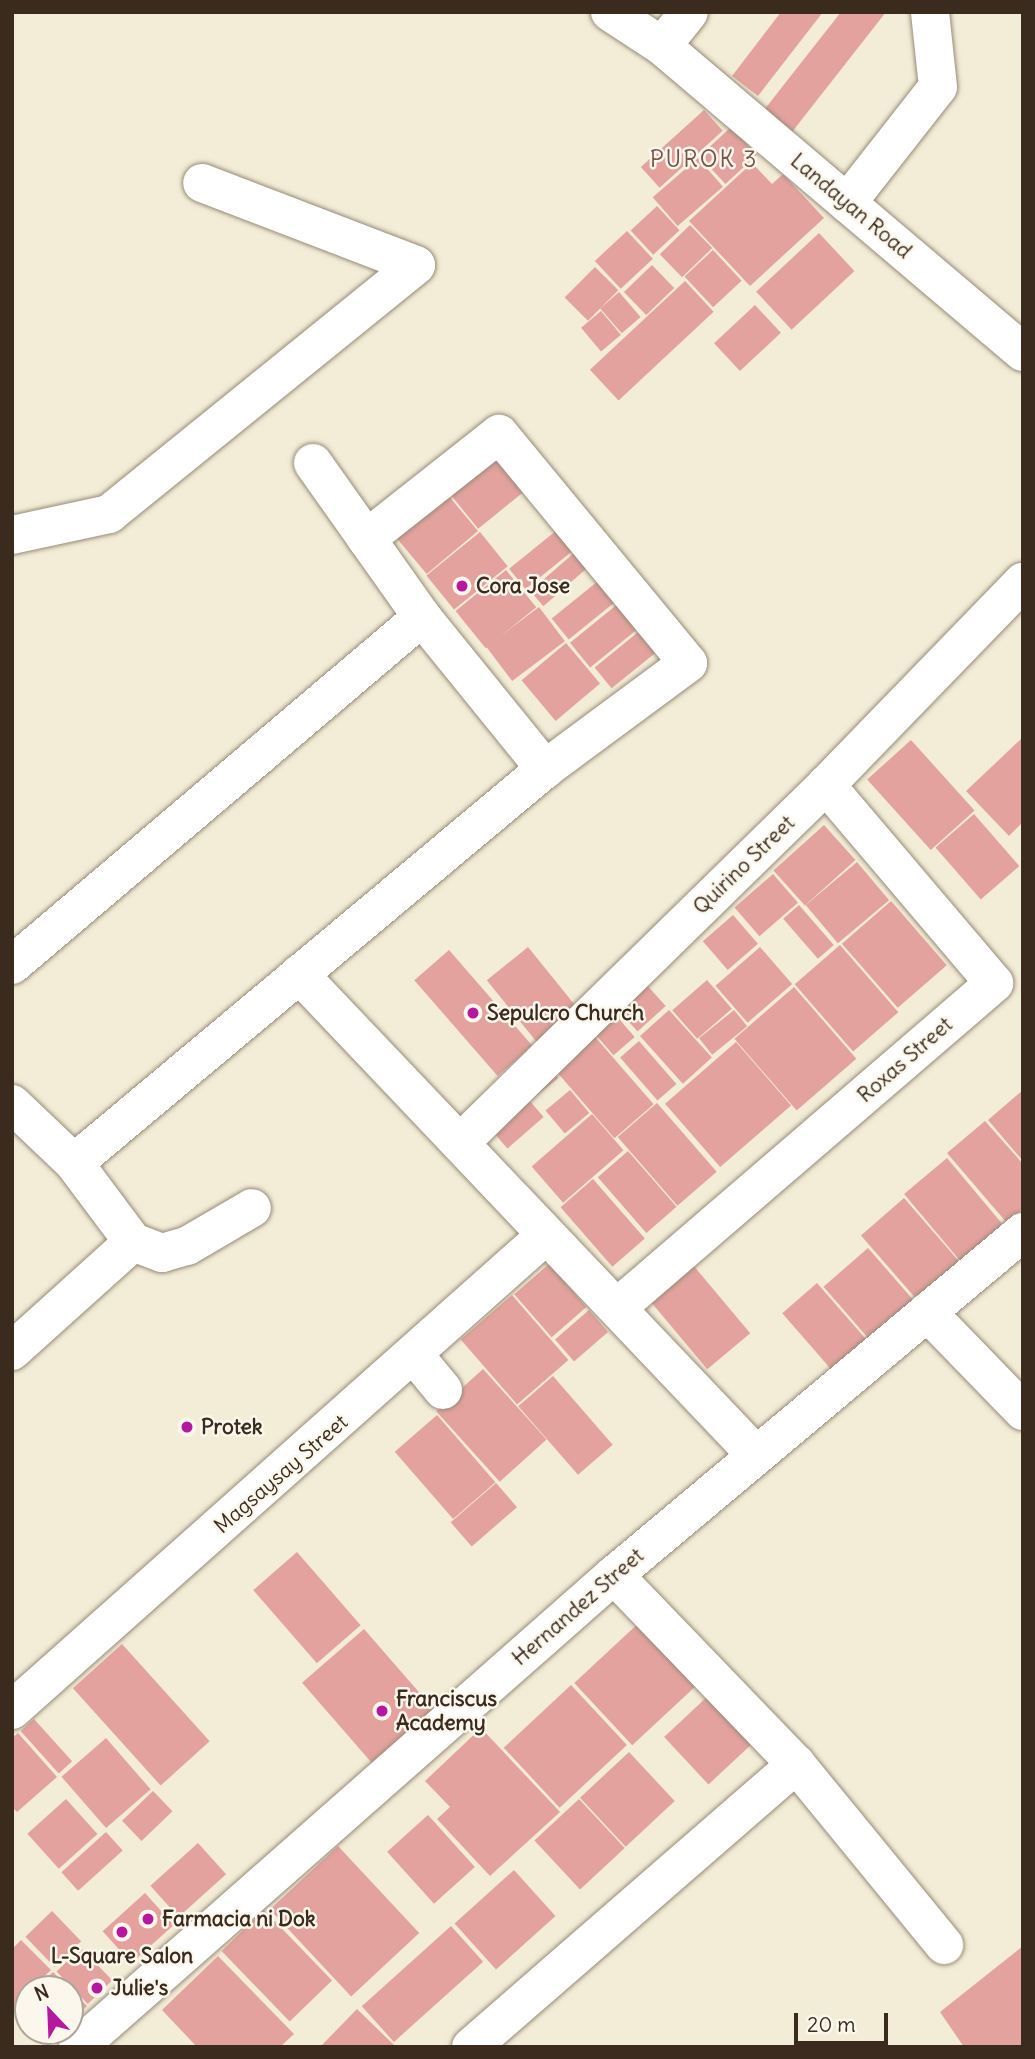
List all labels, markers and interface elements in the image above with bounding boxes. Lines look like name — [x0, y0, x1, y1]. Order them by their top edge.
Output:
district label: PUROK 3 — [651, 145, 757, 173]
street label: Landayan Road — [785, 148, 917, 264]
place label: Cora Jose — [476, 573, 570, 599]
marker: Cora Jose — [454, 578, 470, 594]
street label: Quirino Street — [688, 810, 800, 920]
place label: Sepulcro Church — [487, 1000, 644, 1026]
marker: Sepulcro Church — [465, 1005, 481, 1021]
street label: Roxas Street — [852, 1012, 958, 1108]
street label: Magsaysay Street — [209, 1409, 353, 1539]
place label: Protek — [201, 1414, 263, 1440]
marker: Protek — [179, 1419, 195, 1435]
street label: Hernandez Street — [507, 1543, 649, 1671]
place label: Franciscus Academy — [396, 1686, 497, 1736]
marker: Franciscus Academy — [374, 1703, 390, 1719]
place label: Farmacia ni Dok — [162, 1906, 315, 1932]
marker: Farmacia ni Dok — [140, 1911, 156, 1927]
marker: L-Square Salon — [114, 1924, 130, 1940]
place label: L-Square Salon — [51, 1943, 193, 1969]
north arrow — [14, 1975, 84, 2045]
place label: Julie's — [111, 1975, 168, 2001]
text: N — [31, 1979, 52, 2006]
marker: Julie's — [89, 1980, 105, 1996]
scale bar — [797, 2000, 892, 2044]
text: 20 m — [807, 2011, 856, 2038]

